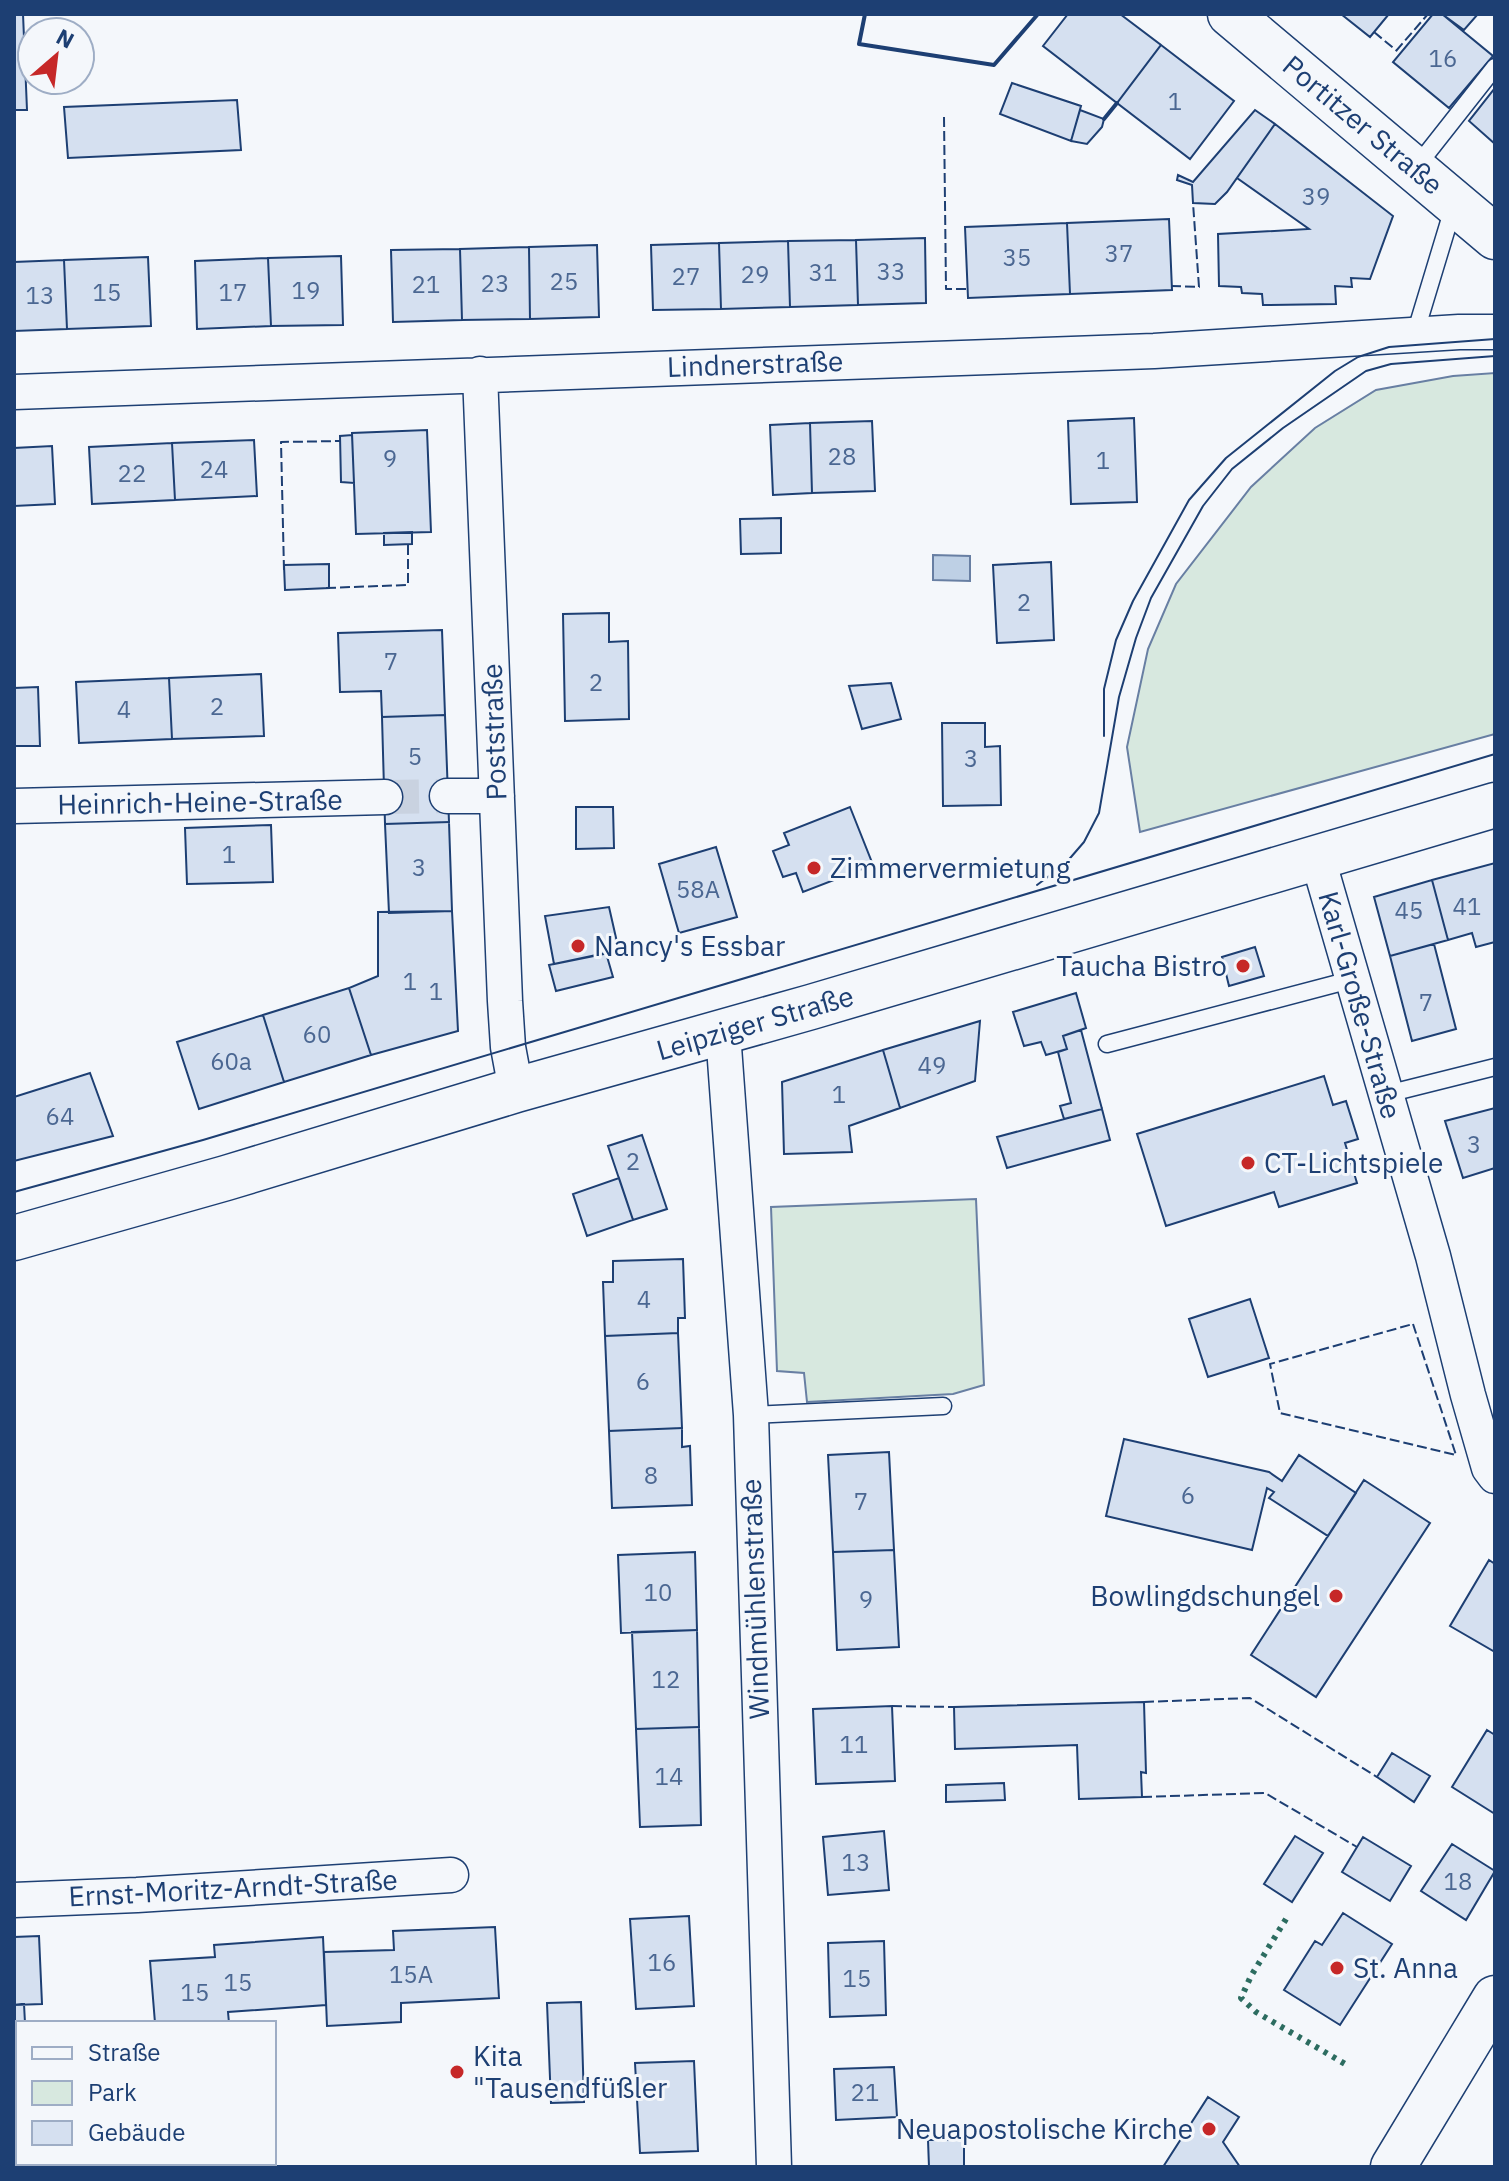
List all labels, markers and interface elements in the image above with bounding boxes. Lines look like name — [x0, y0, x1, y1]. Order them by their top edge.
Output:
north arrow — [16, 16, 96, 96]
text: N — [52, 21, 79, 54]
house number: 16 — [1429, 42, 1457, 74]
street label: Portitzer Straße — [1275, 47, 1451, 203]
house number: 1 — [1168, 85, 1182, 117]
house number: 39 — [1302, 180, 1330, 212]
house number: 37 — [1105, 237, 1133, 269]
house number: 35 — [1003, 241, 1031, 273]
house number: 33 — [877, 255, 905, 287]
house number: 31 — [809, 256, 837, 288]
house number: 29 — [741, 258, 769, 290]
house number: 27 — [672, 260, 700, 292]
house number: 25 — [550, 265, 578, 297]
house number: 23 — [481, 267, 509, 299]
house number: 21 — [412, 268, 440, 300]
house number: 19 — [292, 274, 320, 306]
house number: 15 — [93, 276, 121, 308]
house number: 17 — [219, 276, 247, 308]
house number: 13 — [26, 279, 54, 311]
street label: Lindnerstraße — [666, 342, 844, 385]
house number: 28 — [828, 440, 856, 472]
house number: 9 — [383, 442, 397, 474]
house number: 1 — [1096, 444, 1110, 476]
house number: 24 — [200, 453, 228, 485]
house number: 22 — [118, 457, 146, 489]
house number: 2 — [1017, 586, 1031, 618]
house number: 7 — [384, 645, 398, 677]
street label: Poststraße — [473, 663, 514, 801]
house number: 2 — [589, 666, 603, 698]
house number: 2 — [210, 690, 224, 722]
house number: 4 — [117, 693, 131, 725]
house number: 5 — [408, 740, 422, 772]
house number: 3 — [964, 742, 978, 774]
street label: Heinrich-Heine-Straße — [57, 781, 343, 822]
house number: 1 — [222, 838, 236, 870]
place label: Zimmervermietung — [830, 849, 1071, 886]
house number: 3 — [412, 851, 426, 883]
marker: Zimmervermietung — [805, 859, 823, 877]
house number: 58A — [676, 873, 720, 905]
street label: Karl-Große-Straße — [1310, 887, 1411, 1123]
house number: 41 — [1453, 890, 1481, 922]
house number: 45 — [1395, 894, 1423, 926]
place label: Nancy's Essbar — [594, 927, 785, 964]
marker: Nancy's Essbar — [569, 937, 587, 955]
place label: Taucha Bistro — [1056, 947, 1227, 984]
marker: Taucha Bistro — [1234, 957, 1252, 975]
house number: 1 — [403, 965, 417, 997]
house number: 1 — [429, 975, 443, 1007]
street label: Leipziger Straße — [652, 977, 858, 1068]
house number: 7 — [1419, 986, 1433, 1018]
house number: 60 — [303, 1018, 331, 1050]
house number: 60a — [210, 1045, 252, 1077]
house number: 49 — [918, 1049, 946, 1081]
house number: 1 — [832, 1078, 846, 1110]
house number: 64 — [46, 1100, 74, 1132]
house number: 3 — [1467, 1128, 1481, 1160]
place label: CT-Lichtspiele — [1264, 1144, 1443, 1181]
house number: 2 — [626, 1145, 640, 1177]
marker: CT-Lichtspiele — [1239, 1154, 1257, 1172]
house number: 4 — [637, 1283, 651, 1315]
house number: 6 — [636, 1365, 650, 1397]
house number: 8 — [644, 1459, 658, 1491]
street label: Windmühlenstraße — [732, 1478, 777, 1720]
house number: 6 — [1181, 1479, 1195, 1511]
house number: 7 — [854, 1485, 868, 1517]
house number: 10 — [644, 1576, 672, 1608]
place label: Bowlingdschungel — [1090, 1577, 1320, 1614]
house number: 9 — [859, 1583, 873, 1615]
marker: Bowlingdschungel — [1327, 1587, 1345, 1605]
house number: 12 — [652, 1663, 680, 1695]
house number: 11 — [840, 1728, 868, 1760]
house number: 14 — [655, 1760, 683, 1792]
house number: 13 — [842, 1846, 870, 1878]
street label: Ernst-Moritz-Arndt-Straße — [67, 1860, 399, 1915]
house number: 18 — [1444, 1865, 1472, 1897]
house number: 16 — [648, 1946, 676, 1978]
place label: St. Anna — [1353, 1949, 1458, 1986]
house number: 15A — [389, 1958, 433, 1990]
marker: St. Anna — [1328, 1959, 1346, 1977]
house number: 15 — [843, 1962, 871, 1994]
house number: 15 — [224, 1966, 252, 1998]
house number: 15 — [181, 1976, 209, 2008]
legend — [16, 2021, 276, 2165]
text: Straße — [88, 2036, 160, 2068]
place label: Kita "Tausendfüßler — [473, 2037, 667, 2106]
marker: Kita "Tausendfüßler — [448, 2063, 466, 2081]
text: Park — [88, 2076, 137, 2108]
house number: 21 — [851, 2076, 879, 2108]
place label: Neuapostolische Kirche — [896, 2110, 1193, 2147]
text: Gebäude — [88, 2116, 185, 2148]
marker: Neuapostolische Kirche — [1200, 2120, 1218, 2138]

